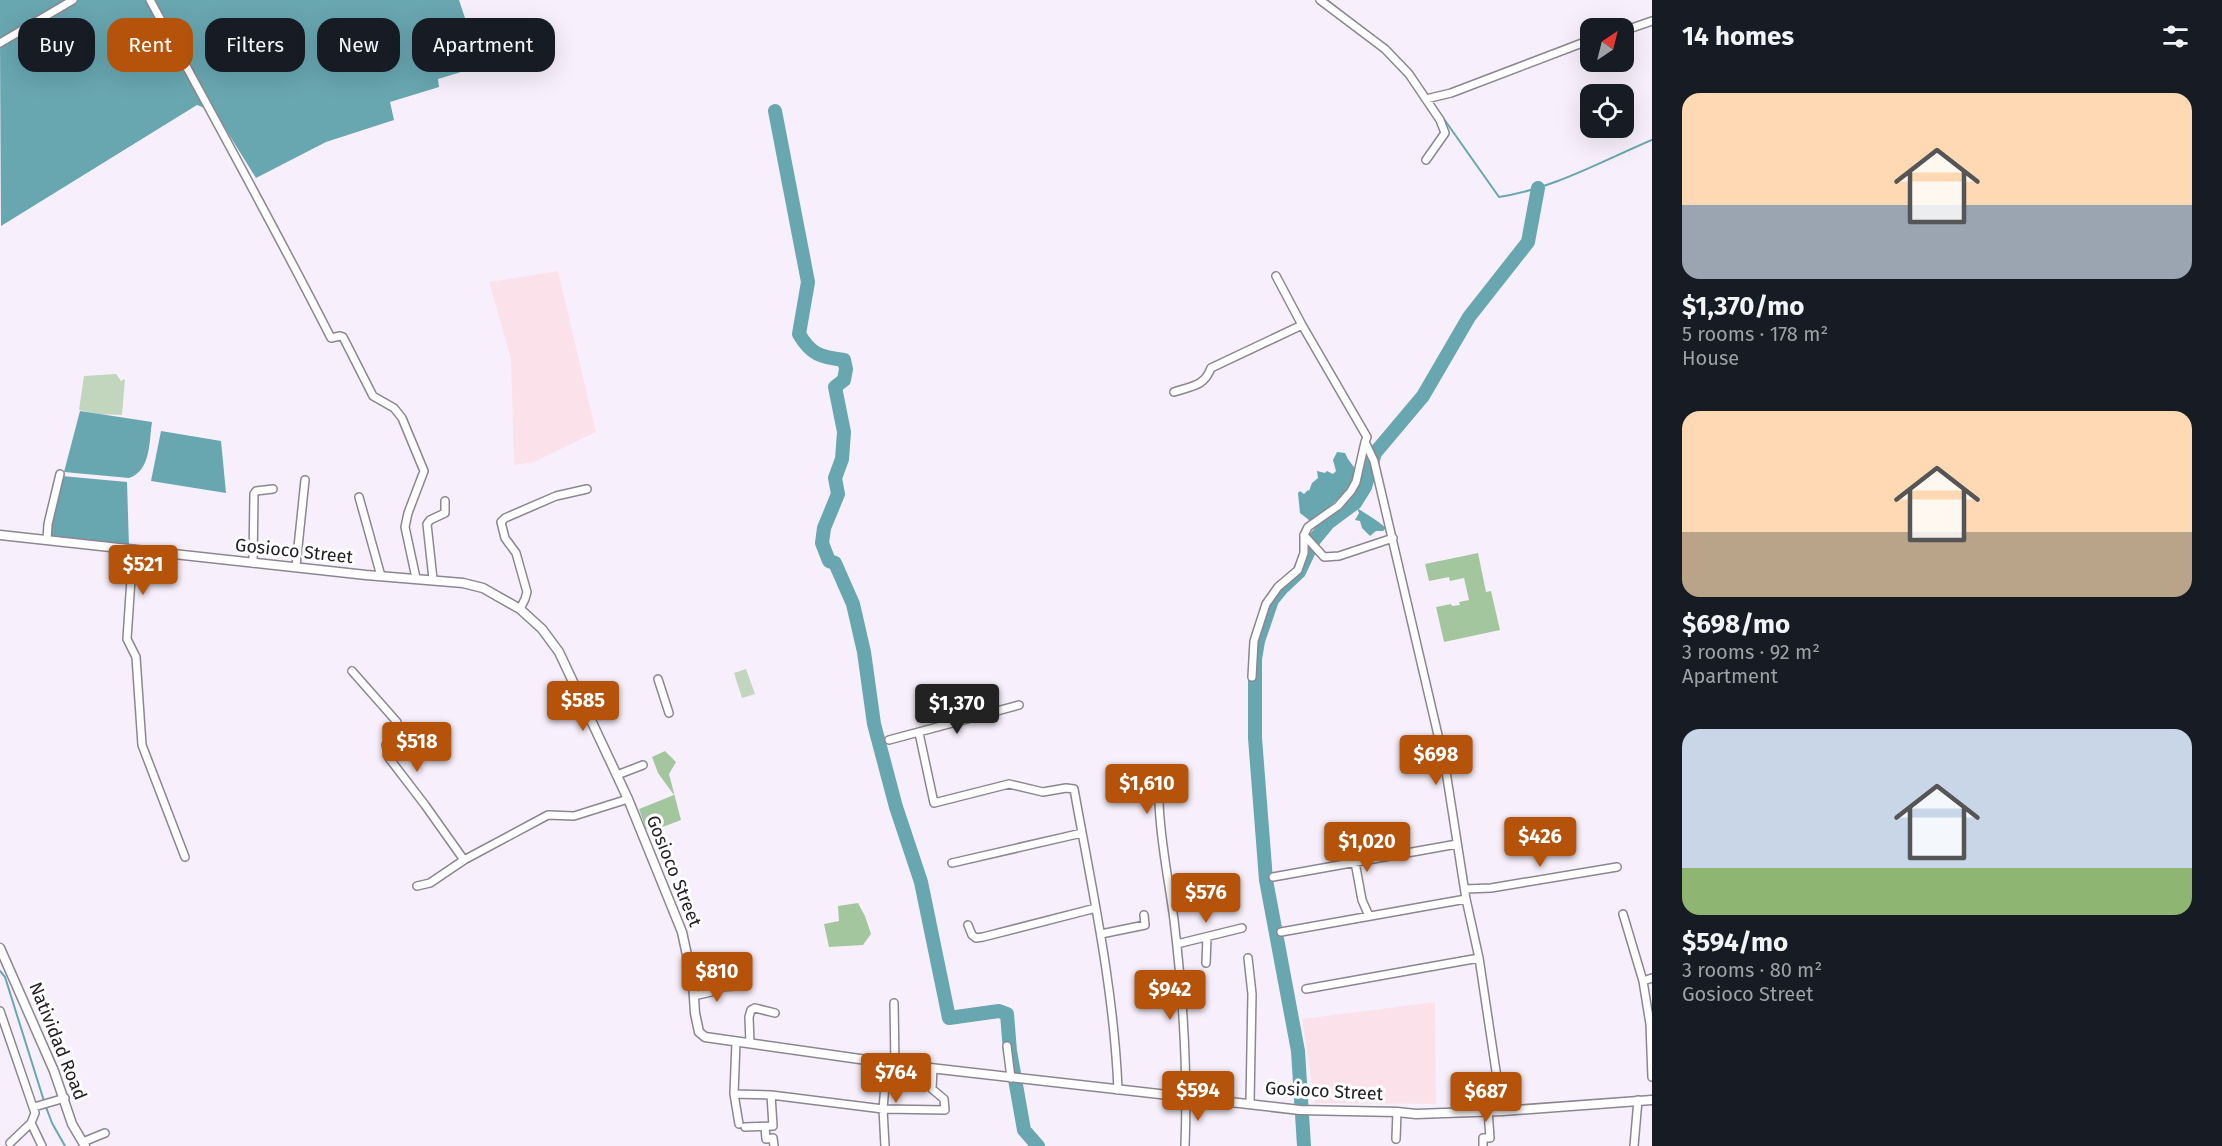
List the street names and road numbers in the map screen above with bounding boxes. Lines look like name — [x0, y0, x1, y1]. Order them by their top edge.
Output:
street label: Gosioco Street — [234, 534, 354, 568]
street label: Gosioco Street — [642, 812, 707, 930]
street label: Natividad Road — [24, 979, 92, 1103]
street label: Gosioco Street — [1264, 1077, 1384, 1105]

